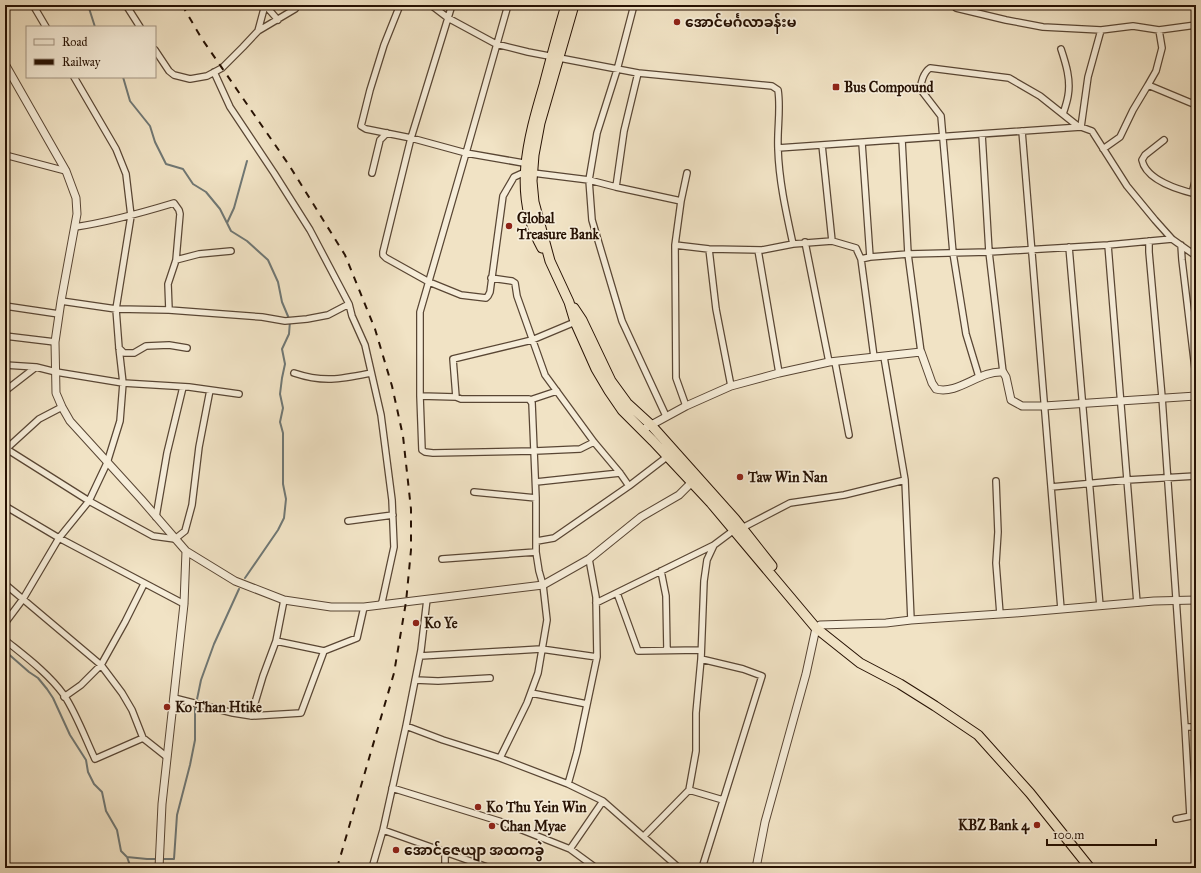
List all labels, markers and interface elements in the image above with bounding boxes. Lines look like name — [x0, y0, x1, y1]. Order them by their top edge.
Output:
place label: အောင်မင်္ဂလာခန်းမ — [685, 12, 797, 34]
marker: အောင်မင်္ဂလာခန်းမ — [672, 17, 682, 27]
legend — [26, 26, 156, 78]
text: Road — [62, 35, 88, 49]
text: Railway — [62, 55, 101, 69]
place label: Bus Compound — [844, 79, 934, 97]
marker: Bus Compound — [831, 82, 841, 92]
place label: Global Treasure Bank — [516, 210, 599, 243]
marker: Global Treasure Bank — [504, 221, 514, 231]
place label: Taw Win Nan — [747, 469, 828, 486]
marker: Taw Win Nan — [735, 472, 745, 482]
place label: Ko Ye — [424, 615, 458, 632]
marker: Ko Ye — [411, 618, 421, 628]
place label: Ko Than Htike — [175, 699, 262, 716]
marker: Ko Than Htike — [162, 702, 172, 712]
place label: Ko Thu Yein Win — [486, 799, 587, 816]
marker: Ko Thu Yein Win — [473, 802, 483, 812]
place label: KBZ Bank 4 — [958, 817, 1030, 835]
place label: Chan Myae — [500, 818, 566, 836]
marker: KBZ Bank 4 — [1032, 820, 1042, 830]
marker: Chan Myae — [487, 821, 497, 831]
scale bar — [1047, 821, 1156, 847]
text: 100 m — [1053, 828, 1084, 842]
place label: အောင်ဇေယျာ အထကခွဲ — [404, 840, 545, 862]
marker: အောင်ဇေယျာ အထကခွဲ — [391, 845, 401, 855]

